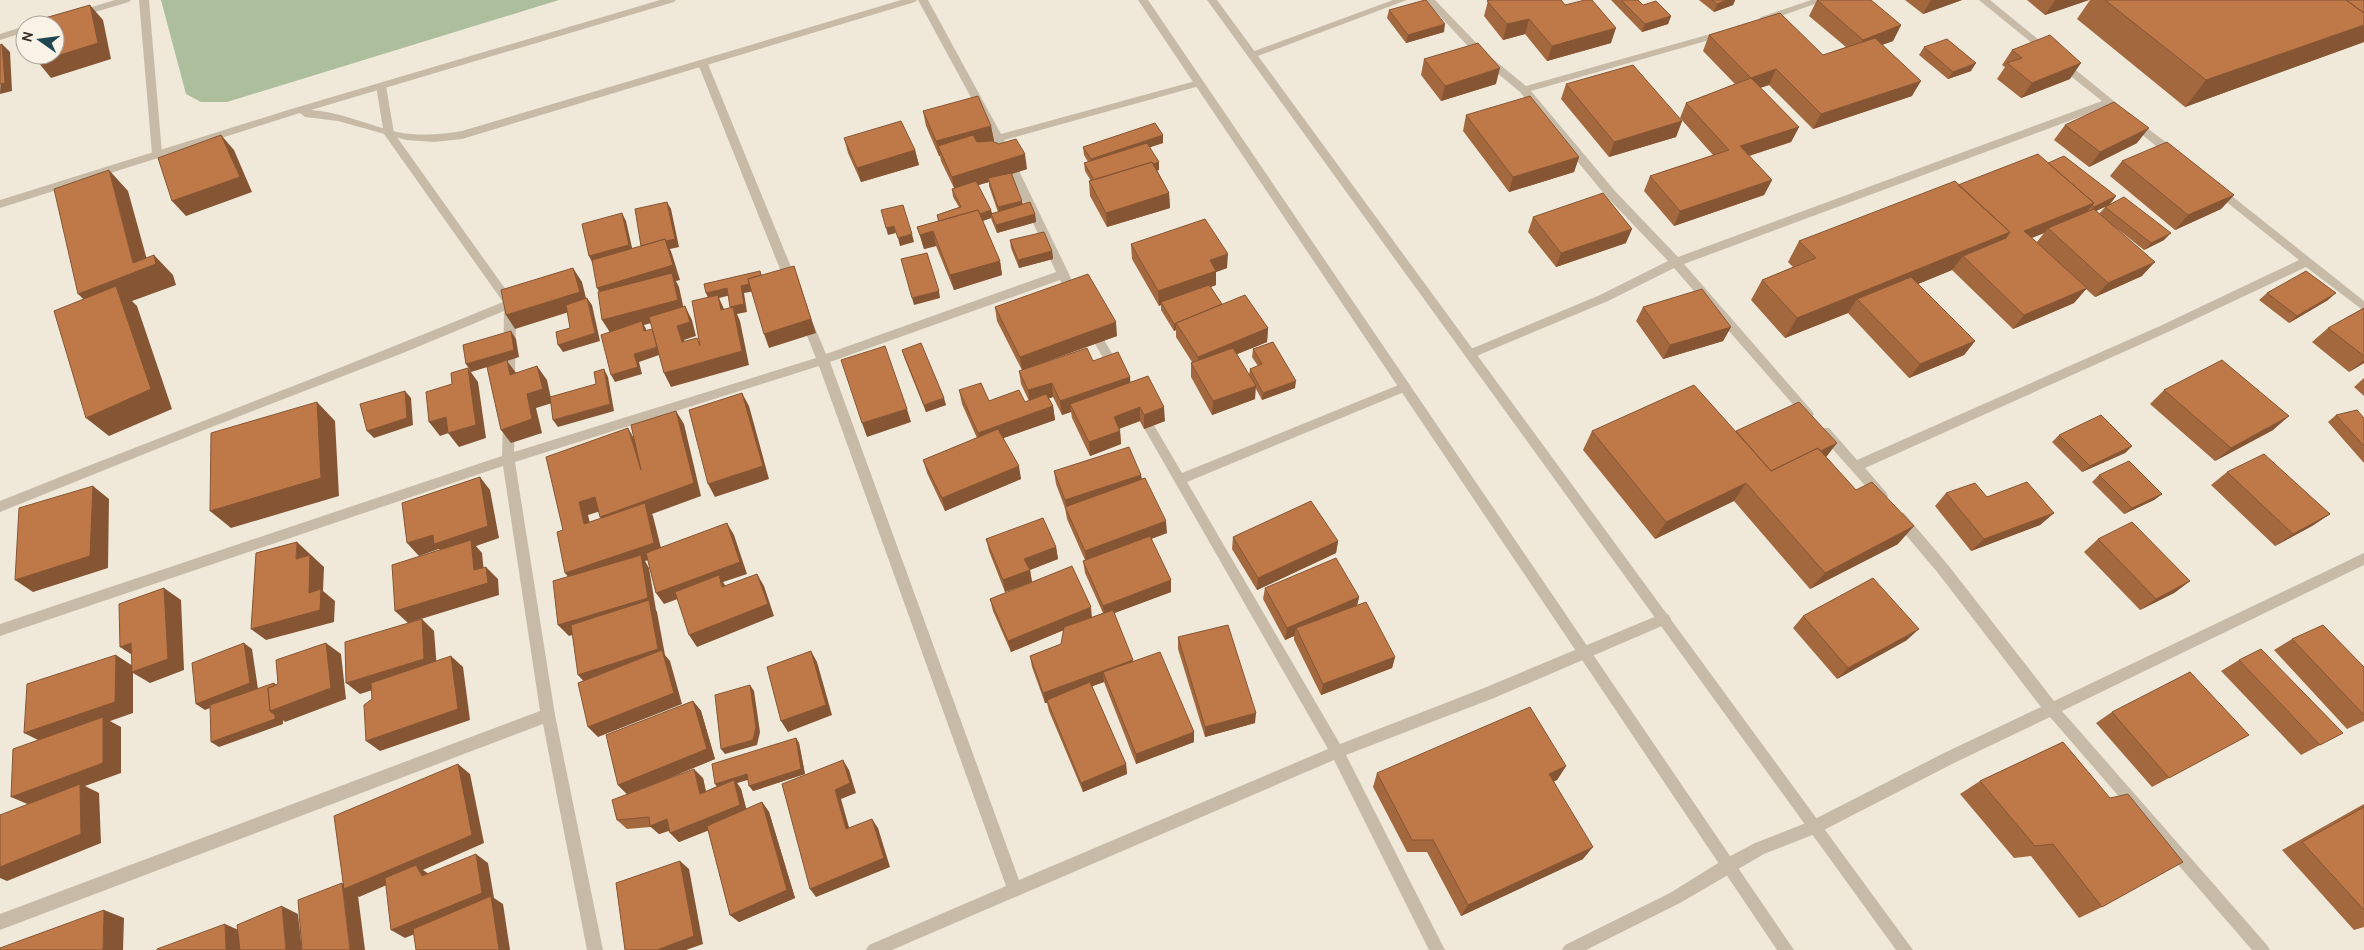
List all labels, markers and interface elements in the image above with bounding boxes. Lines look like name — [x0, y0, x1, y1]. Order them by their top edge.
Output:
north arrow — [15, 15, 65, 65]
text: N — [17, 30, 37, 44]

